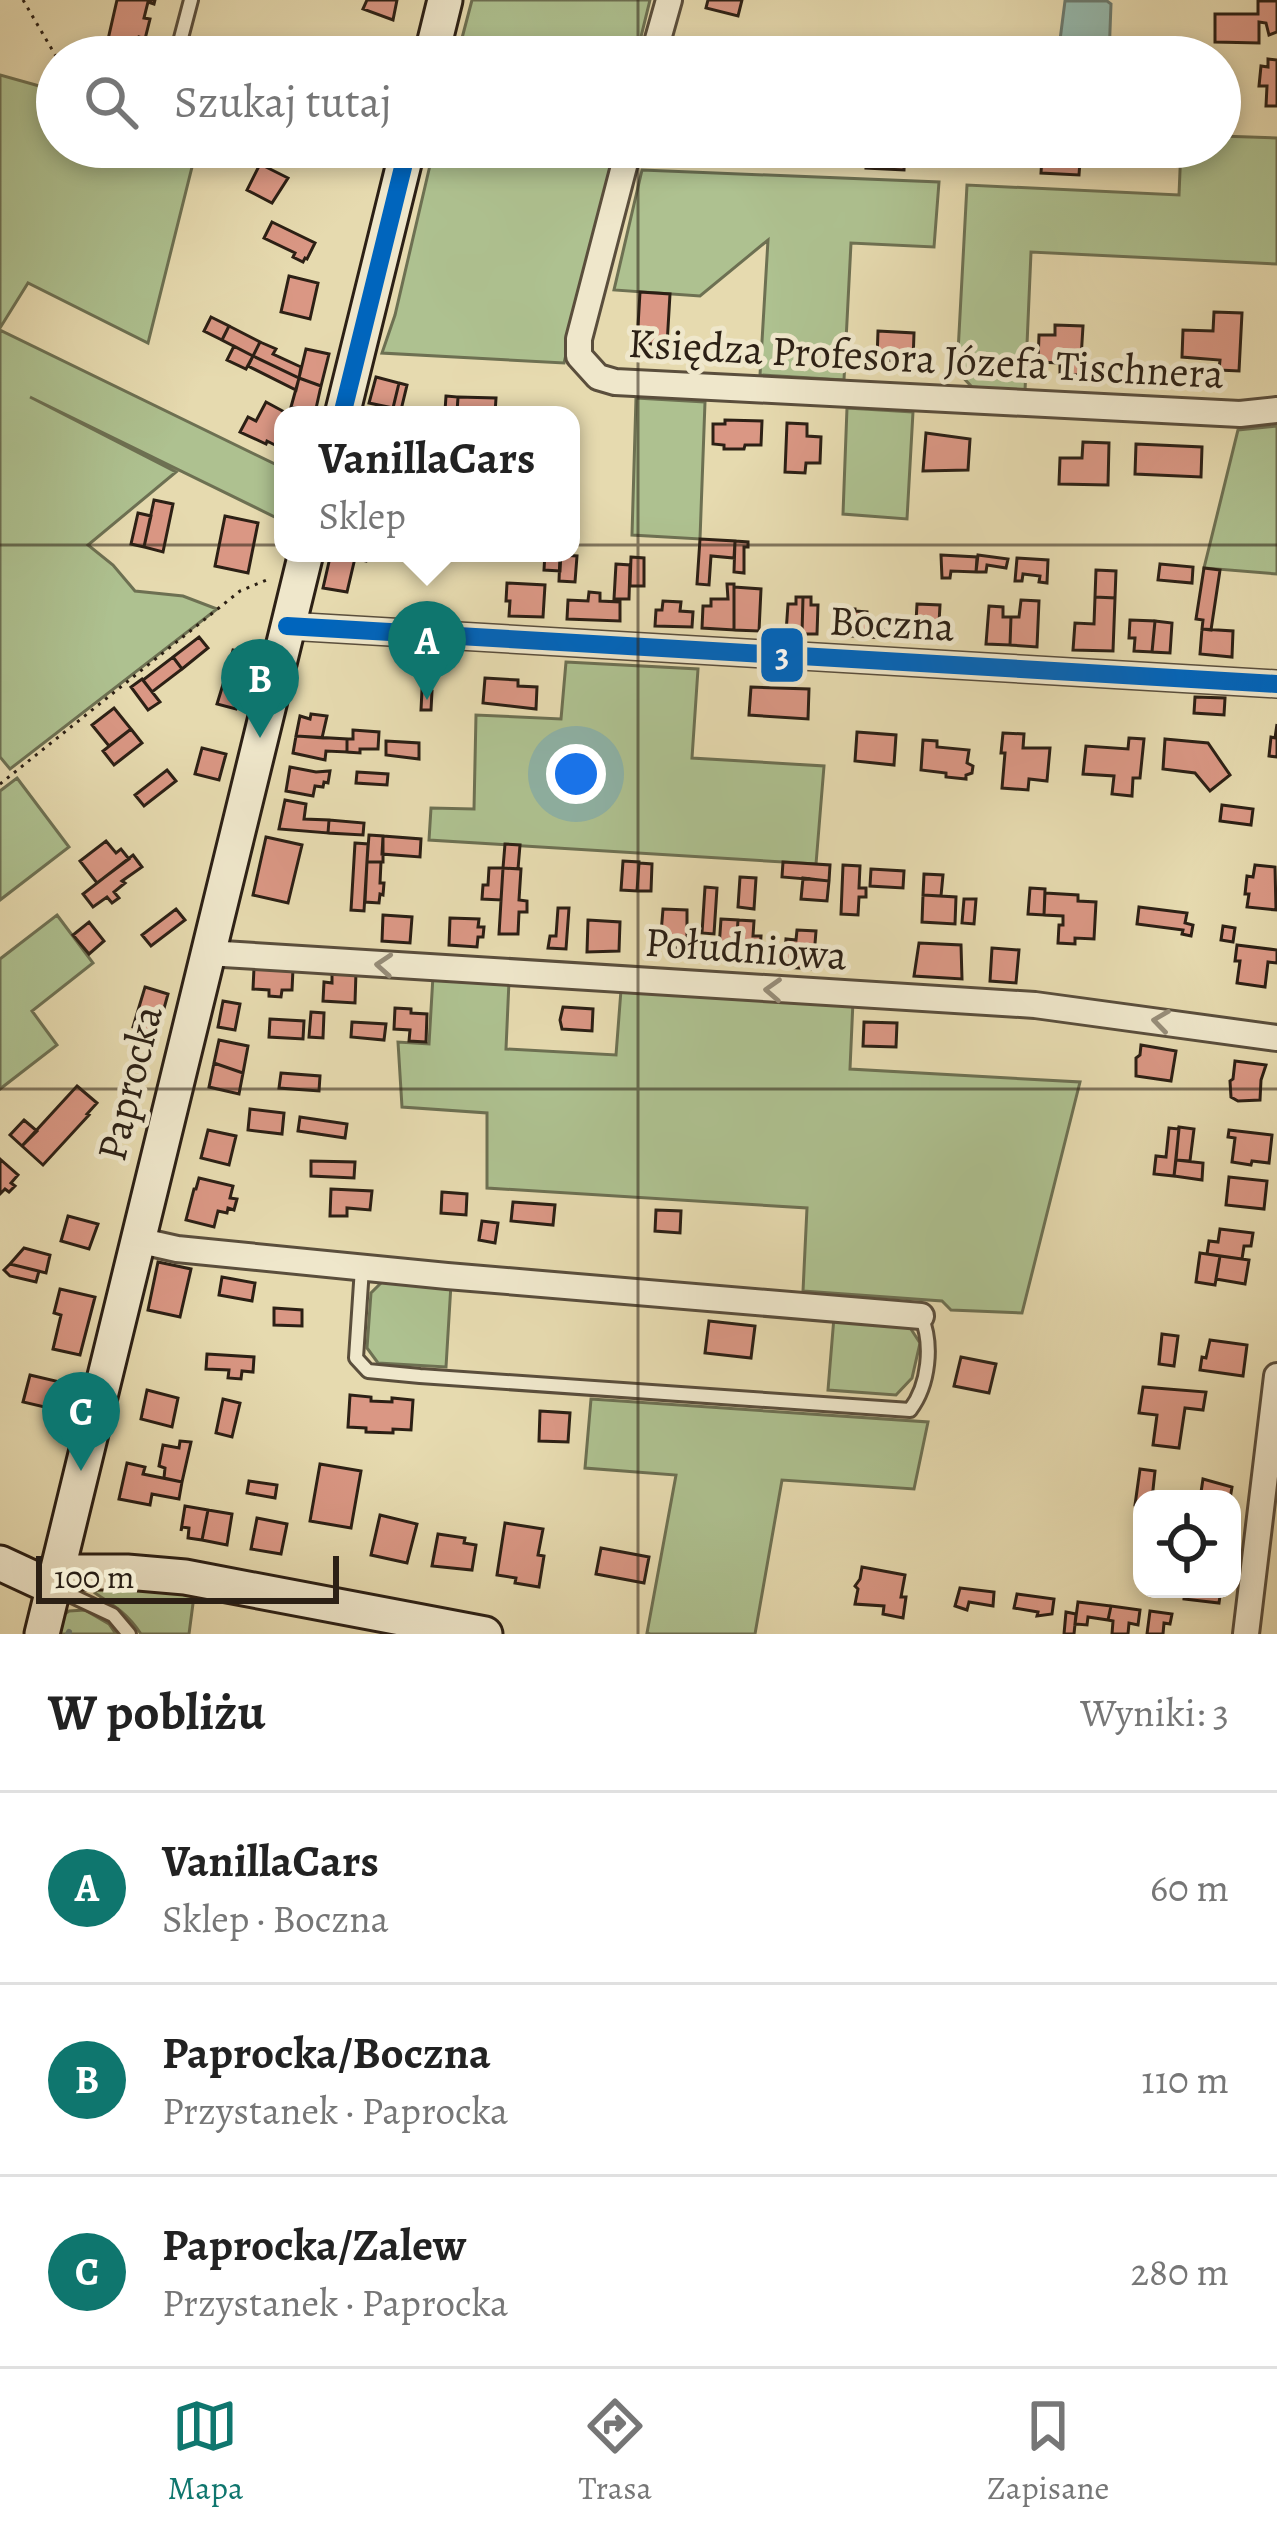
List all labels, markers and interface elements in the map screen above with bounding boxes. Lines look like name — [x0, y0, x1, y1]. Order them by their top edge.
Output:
search box — [36, 36, 1241, 168]
icon: search — [78, 69, 144, 135]
text: Szukaj tutaj — [174, 71, 392, 133]
street label: Księdza Profesora Józefa Tischnera — [627, 314, 1226, 402]
popup — [274, 406, 580, 562]
text: VanillaCars — [319, 427, 535, 489]
text: Sklep — [319, 489, 406, 542]
street label: Boczna — [828, 591, 956, 655]
pin: A — [388, 601, 466, 700]
line badge: 3 — [759, 626, 805, 684]
text: 3 — [775, 633, 789, 678]
pin: B — [221, 639, 299, 738]
your location — [546, 744, 606, 804]
street label: Południowa — [643, 913, 849, 984]
one-way arrow — [374, 952, 393, 978]
one-way arrow — [763, 977, 782, 1003]
street label: Paprocka — [82, 999, 176, 1167]
one-way arrow — [1151, 1009, 1171, 1035]
pin: C — [42, 1372, 120, 1471]
map controls — [1133, 1490, 1241, 1598]
button: locate — [1133, 1490, 1241, 1598]
scale bar — [36, 1550, 339, 1603]
text: 100 m — [54, 1554, 134, 1599]
text: W pobliżu — [48, 1677, 265, 1747]
text: Wyniki: 3 — [1080, 1686, 1229, 1739]
text: VanillaCars — [162, 1830, 379, 1892]
text: A — [75, 1861, 99, 1914]
text: 60 m — [1150, 1861, 1229, 1914]
text: Sklep · Boczna — [162, 1892, 389, 1945]
text: Paprocka/Boczna — [162, 2022, 491, 2084]
text: B — [75, 2053, 99, 2106]
text: 110 m — [1141, 2053, 1229, 2106]
text: Przystanek · Paprocka — [162, 2084, 508, 2137]
text: Paprocka/Zalew — [162, 2214, 466, 2276]
text: C — [75, 2245, 99, 2298]
text: 280 m — [1131, 2245, 1229, 2298]
text: Przystanek · Paprocka — [162, 2276, 508, 2329]
tab: Mapa — [168, 2393, 243, 2510]
tab: Trasa — [579, 2393, 652, 2510]
tab: Zapisane — [987, 2393, 1109, 2510]

